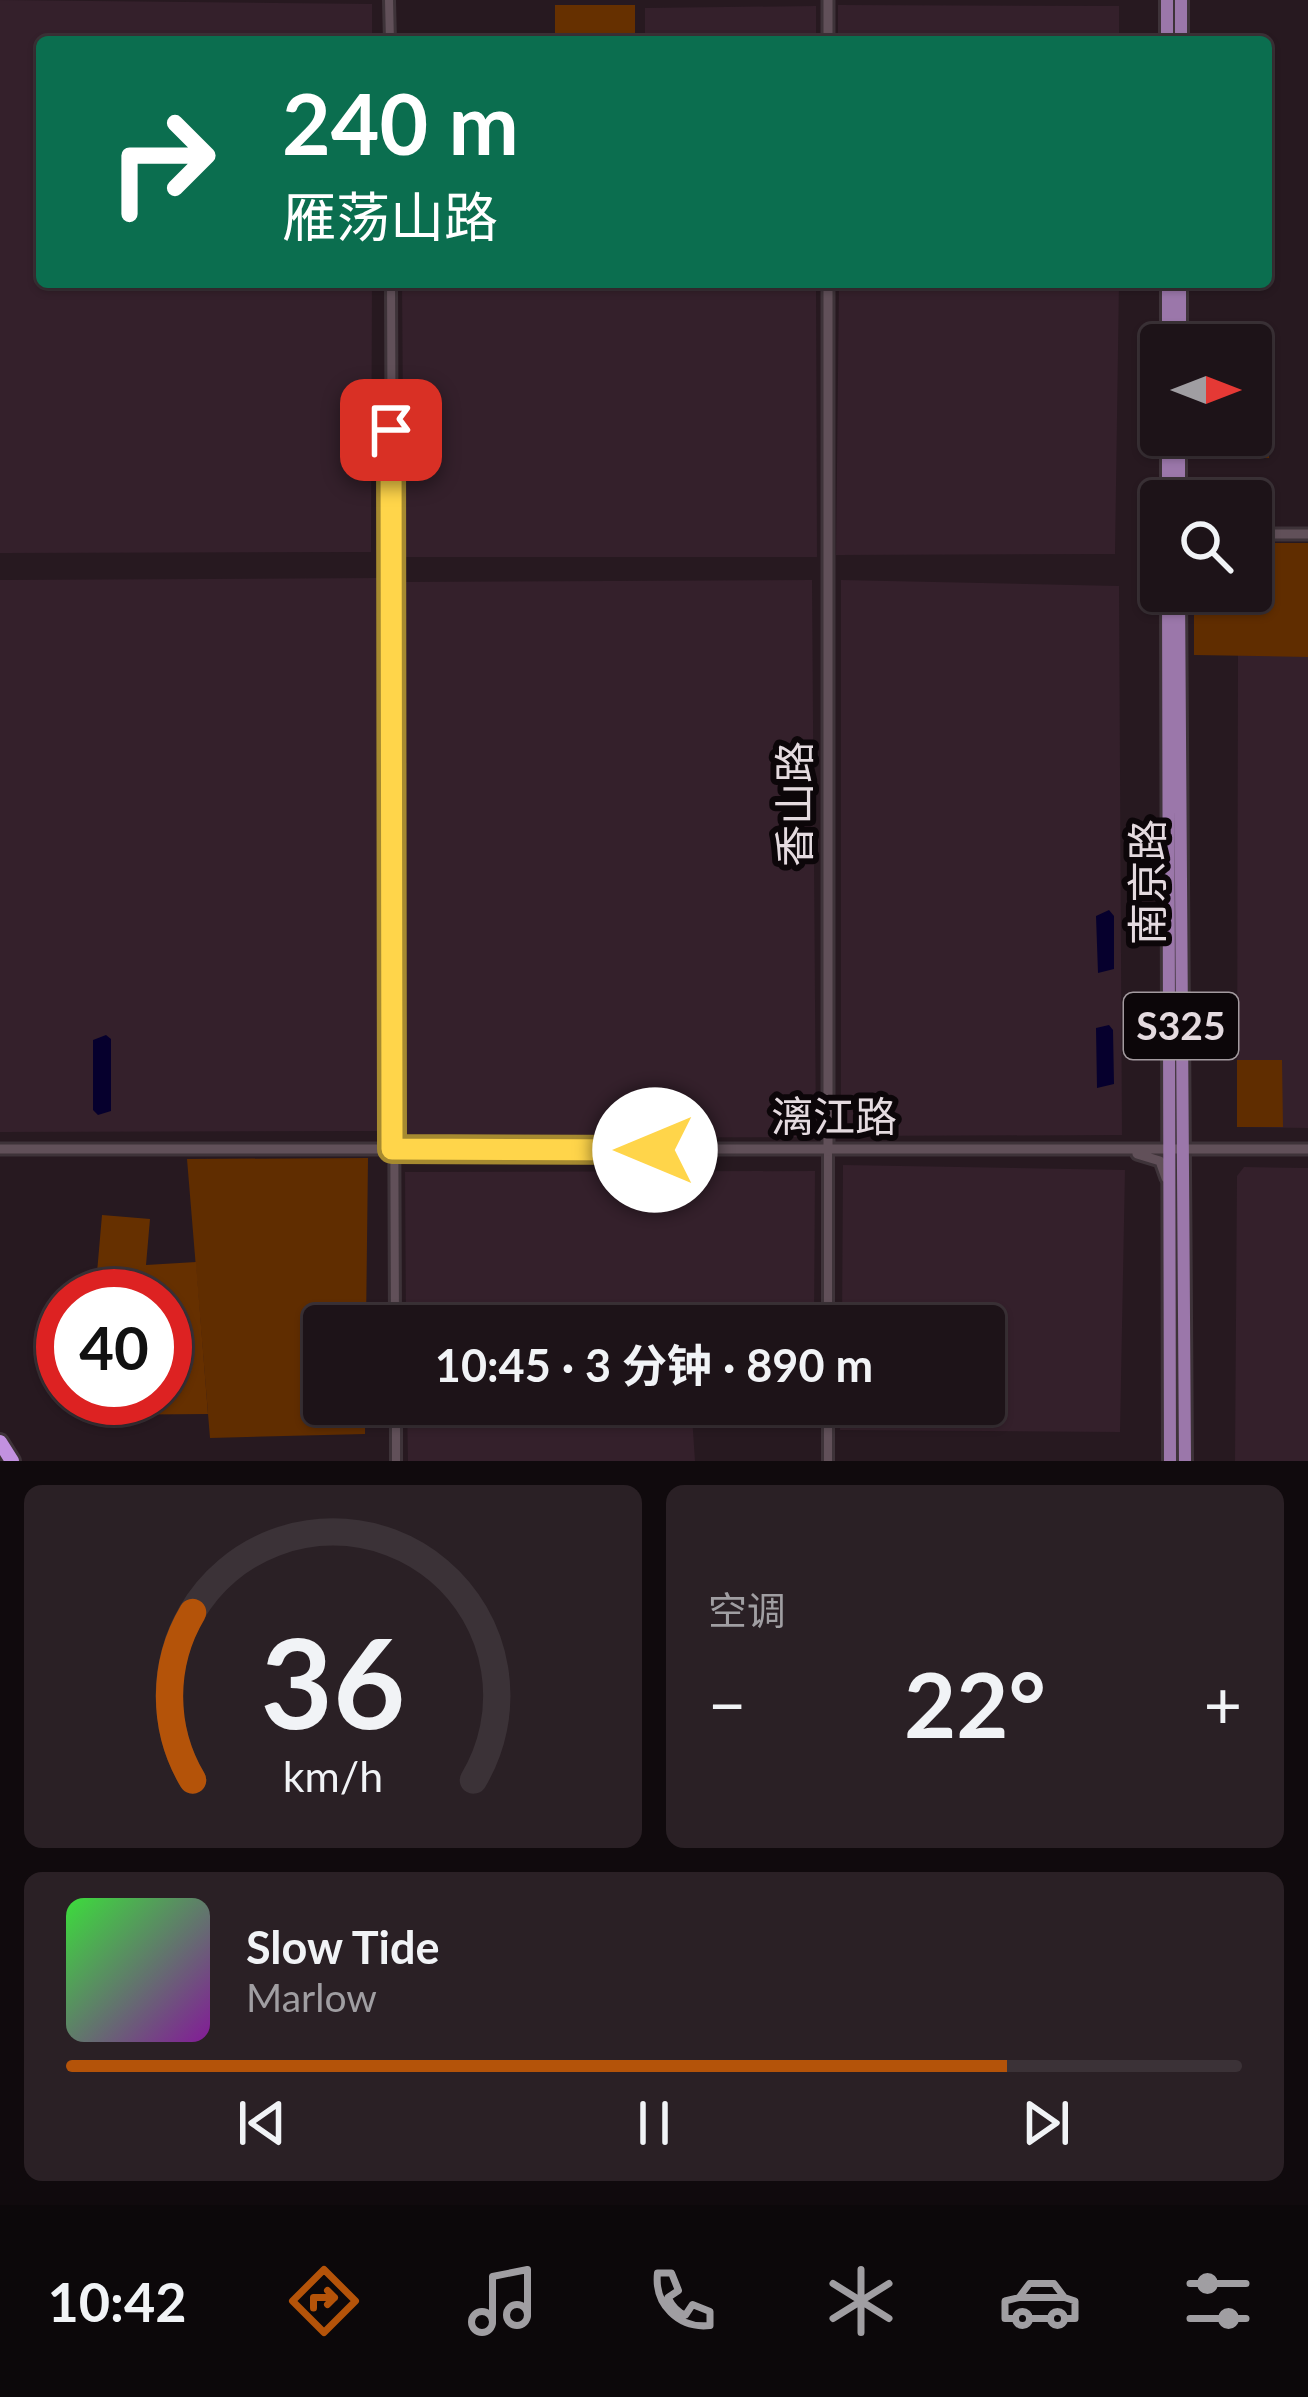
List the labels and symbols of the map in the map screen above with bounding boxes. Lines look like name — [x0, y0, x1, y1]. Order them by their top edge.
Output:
north arrow — [1140, 324, 1272, 456]
pin — [340, 379, 442, 481]
street label: 香山路 — [769, 741, 819, 867]
street label: 南京路 — [1122, 819, 1172, 945]
road number: S325 — [1124, 993, 1238, 1059]
position arrow — [592, 1087, 718, 1213]
street label: 漓江路 — [771, 1091, 897, 1141]
speed limit sign: 40 — [36, 1269, 192, 1425]

